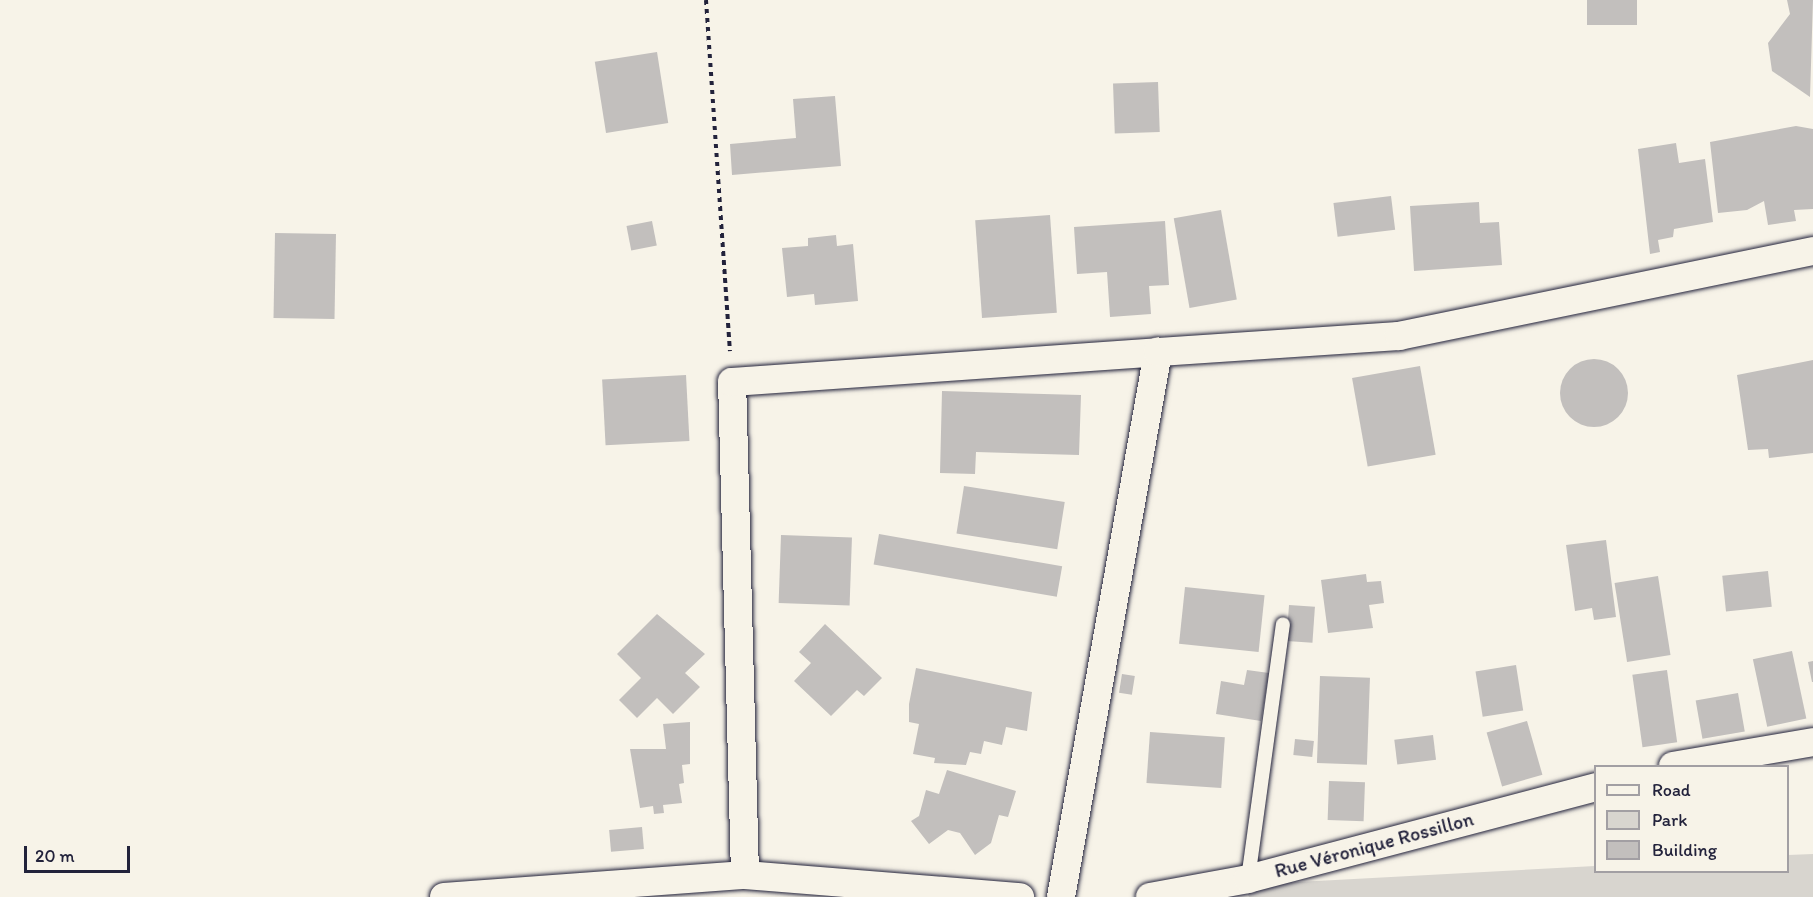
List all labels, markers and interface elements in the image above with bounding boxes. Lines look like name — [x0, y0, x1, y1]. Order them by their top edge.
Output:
legend — [1594, 765, 1789, 873]
text: Road — [1652, 779, 1691, 801]
street label: Rue Véronique Rossillon — [1272, 807, 1476, 883]
text: Park — [1652, 809, 1687, 831]
scale bar — [27, 834, 134, 872]
text: Building — [1652, 839, 1717, 861]
text: 20 m — [35, 845, 75, 867]

